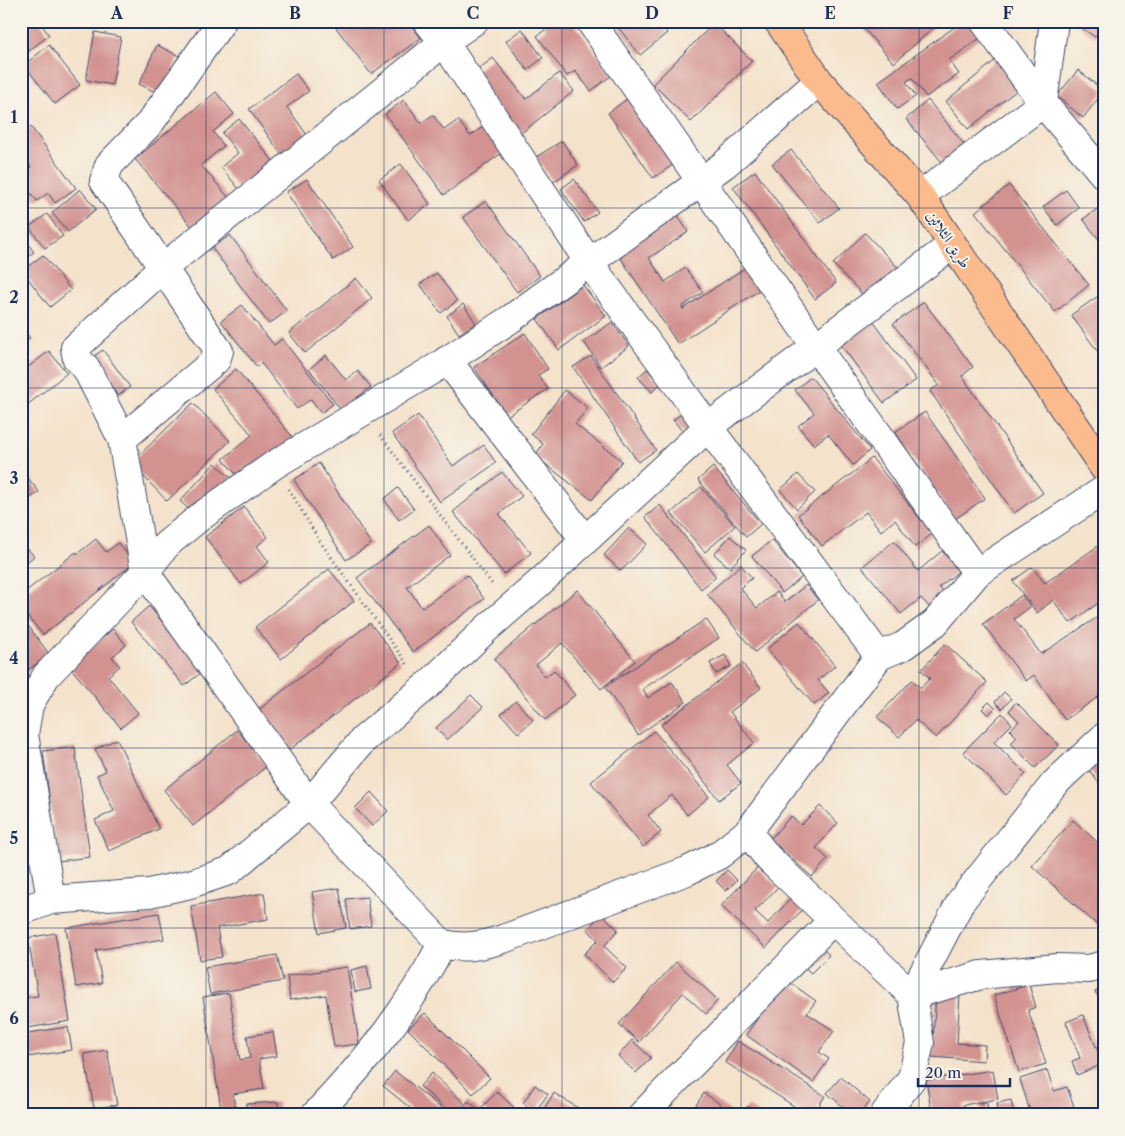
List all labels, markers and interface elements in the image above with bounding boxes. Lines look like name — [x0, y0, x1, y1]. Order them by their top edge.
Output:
text: A — [110, 3, 124, 23]
text: B — [289, 3, 301, 23]
text: C — [467, 3, 479, 23]
text: D — [645, 3, 659, 23]
text: E — [824, 3, 836, 23]
text: F — [1003, 3, 1014, 23]
text: 1 — [10, 107, 18, 127]
street label: طريق الثلاثين — [922, 206, 975, 272]
text: 2 — [9, 287, 19, 307]
text: 3 — [9, 468, 19, 488]
text: 4 — [9, 648, 19, 668]
text: 5 — [10, 828, 19, 848]
text: 6 — [9, 1008, 19, 1028]
scale bar — [918, 1056, 1010, 1088]
text: 20 m — [925, 1063, 961, 1082]

